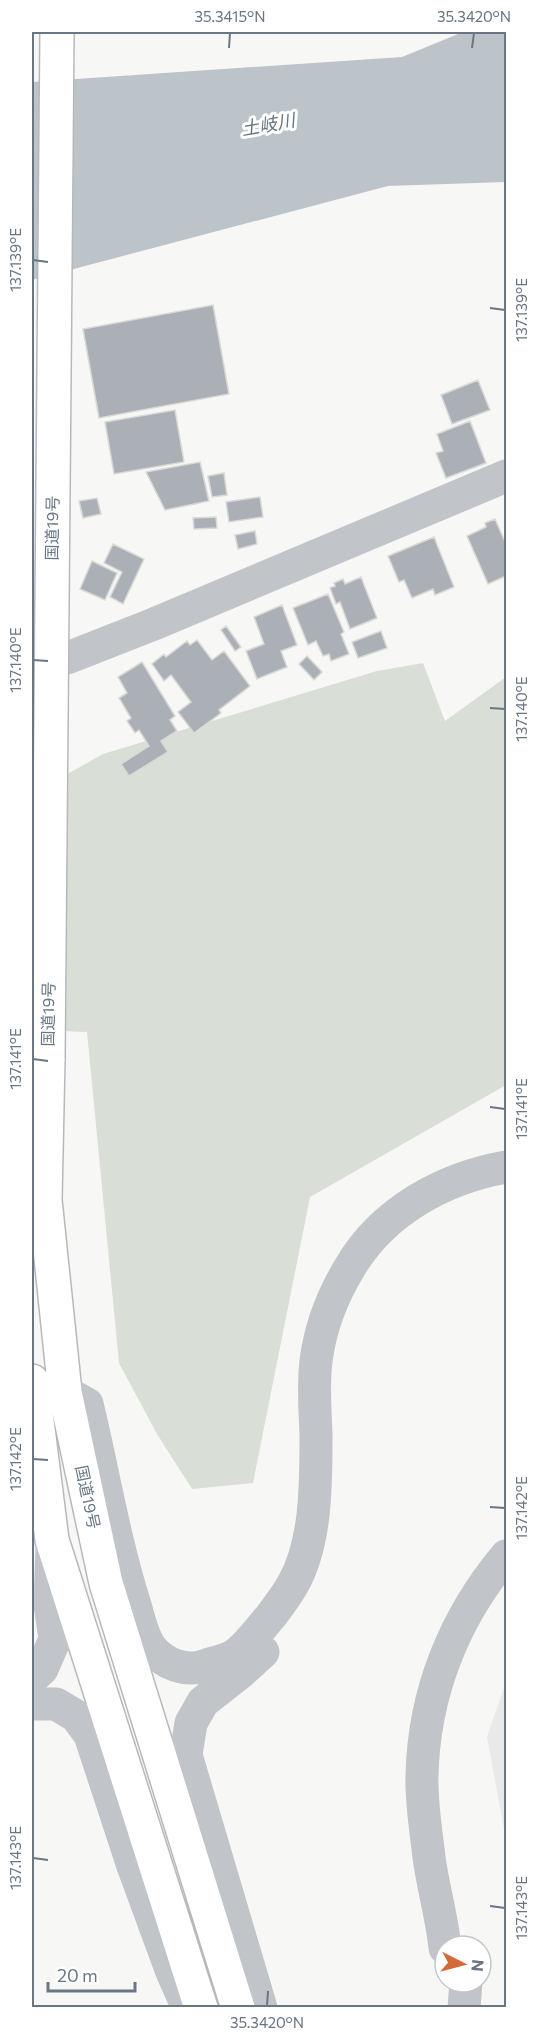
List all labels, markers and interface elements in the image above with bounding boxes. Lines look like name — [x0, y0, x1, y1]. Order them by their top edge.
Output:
text: 35.3415°N — [195, 7, 265, 25]
text: 35.3420°N — [437, 7, 511, 25]
water label: 土岐川 — [239, 108, 298, 140]
text: 137.139°E — [6, 228, 24, 292]
text: 137.139°E — [512, 278, 530, 342]
street label: 国道19号 — [41, 496, 62, 560]
text: 137.140°E — [6, 627, 24, 693]
text: 137.140°E — [512, 676, 530, 742]
street label: 国道19号 — [37, 982, 58, 1046]
text: 137.141°E — [6, 1028, 24, 1090]
text: 137.141°E — [512, 1078, 530, 1140]
text: 137.142°E — [6, 1427, 24, 1491]
street label: 国道19号 — [72, 1463, 104, 1530]
text: 137.142°E — [512, 1476, 530, 1540]
text: 137.143°E — [6, 1826, 24, 1890]
text: 137.143°E — [512, 1876, 530, 1940]
north arrow — [433, 1934, 493, 1994]
scale bar — [48, 1955, 135, 1993]
text: N — [468, 1959, 488, 1973]
text: 20 m — [57, 1964, 98, 1986]
text: 35.3420°N — [230, 2013, 304, 2031]

